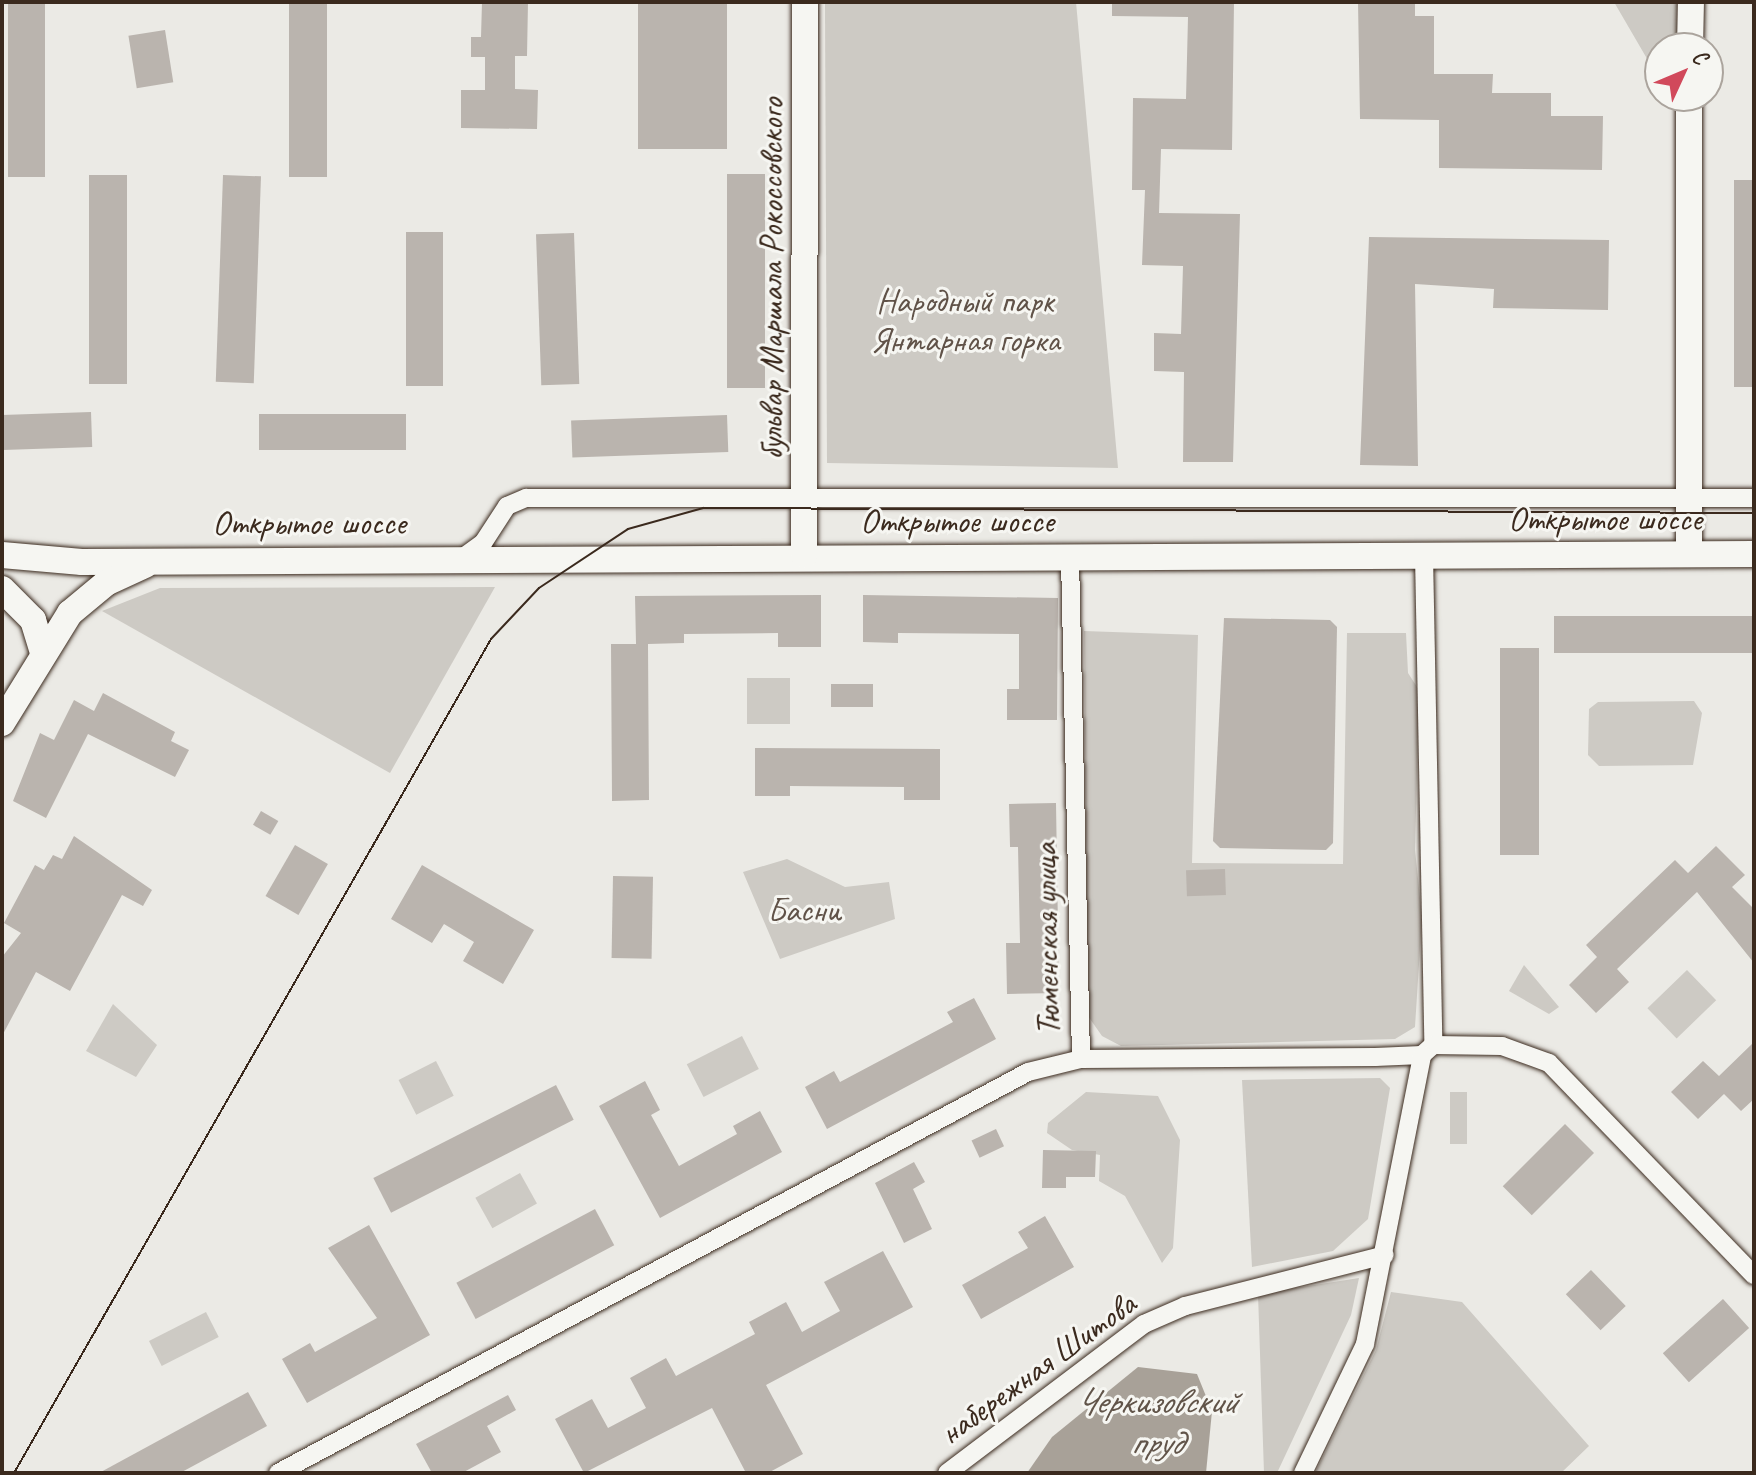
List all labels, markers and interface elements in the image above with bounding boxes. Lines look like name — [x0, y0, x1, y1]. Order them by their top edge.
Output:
north arrow — [1644, 32, 1724, 112]
text: С — [1686, 43, 1714, 70]
street label: бульвар Маршала Рокоссовского — [751, 99, 791, 459]
park label: Народный парк Янтарная горка — [871, 280, 1059, 360]
street label: Открытое шоссе — [1507, 499, 1703, 539]
street label: Открытое шоссе — [859, 501, 1055, 541]
street label: Открытое шоссе — [211, 503, 407, 543]
street label: Тюменская улица — [1024, 840, 1068, 1038]
park label: Басни — [768, 890, 840, 930]
street label: набережная Шитова — [931, 1283, 1143, 1453]
water label: Черкизовский пруд — [1075, 1379, 1237, 1464]

